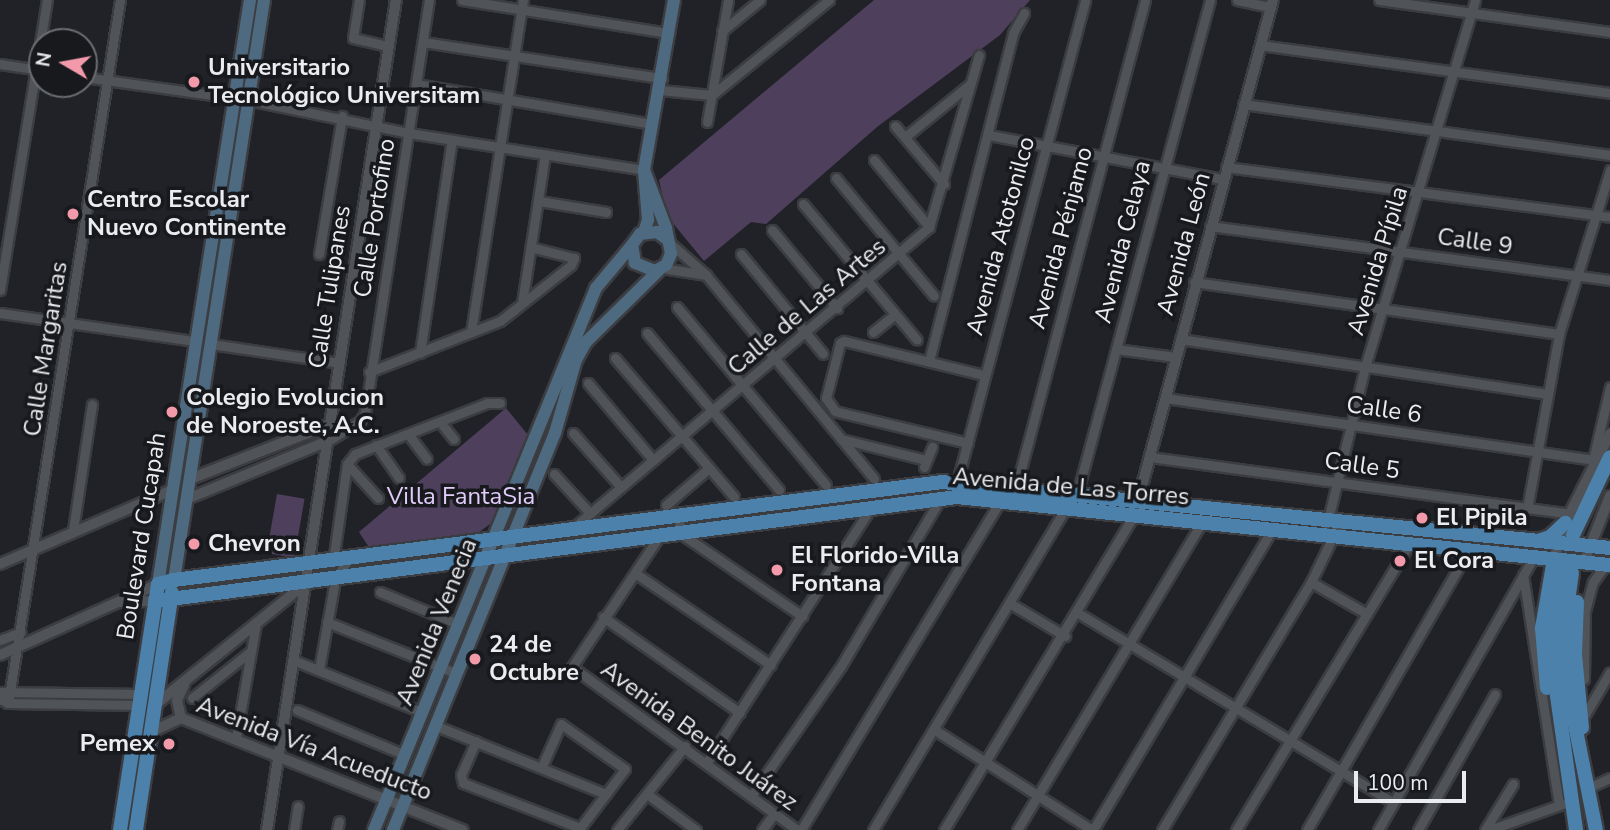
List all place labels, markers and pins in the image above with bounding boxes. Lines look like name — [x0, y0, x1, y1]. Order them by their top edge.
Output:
place label: Universitario Tecnológico Universitam — [208, 54, 480, 110]
marker: Universitario Tecnológico Universitam — [186, 74, 202, 90]
place label: Centro Escolar Nuevo Continente — [87, 186, 286, 242]
marker: Centro Escolar Nuevo Continente — [65, 206, 81, 222]
place label: Colegio Evolucion de Noroeste, A.C. — [186, 384, 384, 440]
marker: Colegio Evolucion de Noroeste, A.C. — [164, 404, 180, 420]
place label: El Pipila — [1436, 504, 1528, 532]
marker: El Pipila — [1414, 510, 1430, 526]
place label: Chevron — [208, 530, 301, 558]
marker: Chevron — [186, 536, 202, 552]
place label: El Florido-Villa Fontana — [791, 542, 959, 598]
place label: El Cora — [1414, 547, 1494, 575]
marker: El Cora — [1392, 553, 1408, 569]
marker: El Florido-Villa Fontana — [769, 562, 785, 578]
place label: 24 de Octubre — [489, 631, 579, 687]
marker: 24 de Octubre — [467, 651, 483, 667]
place label: Pemex — [80, 730, 155, 758]
marker: Pemex — [161, 736, 177, 752]

